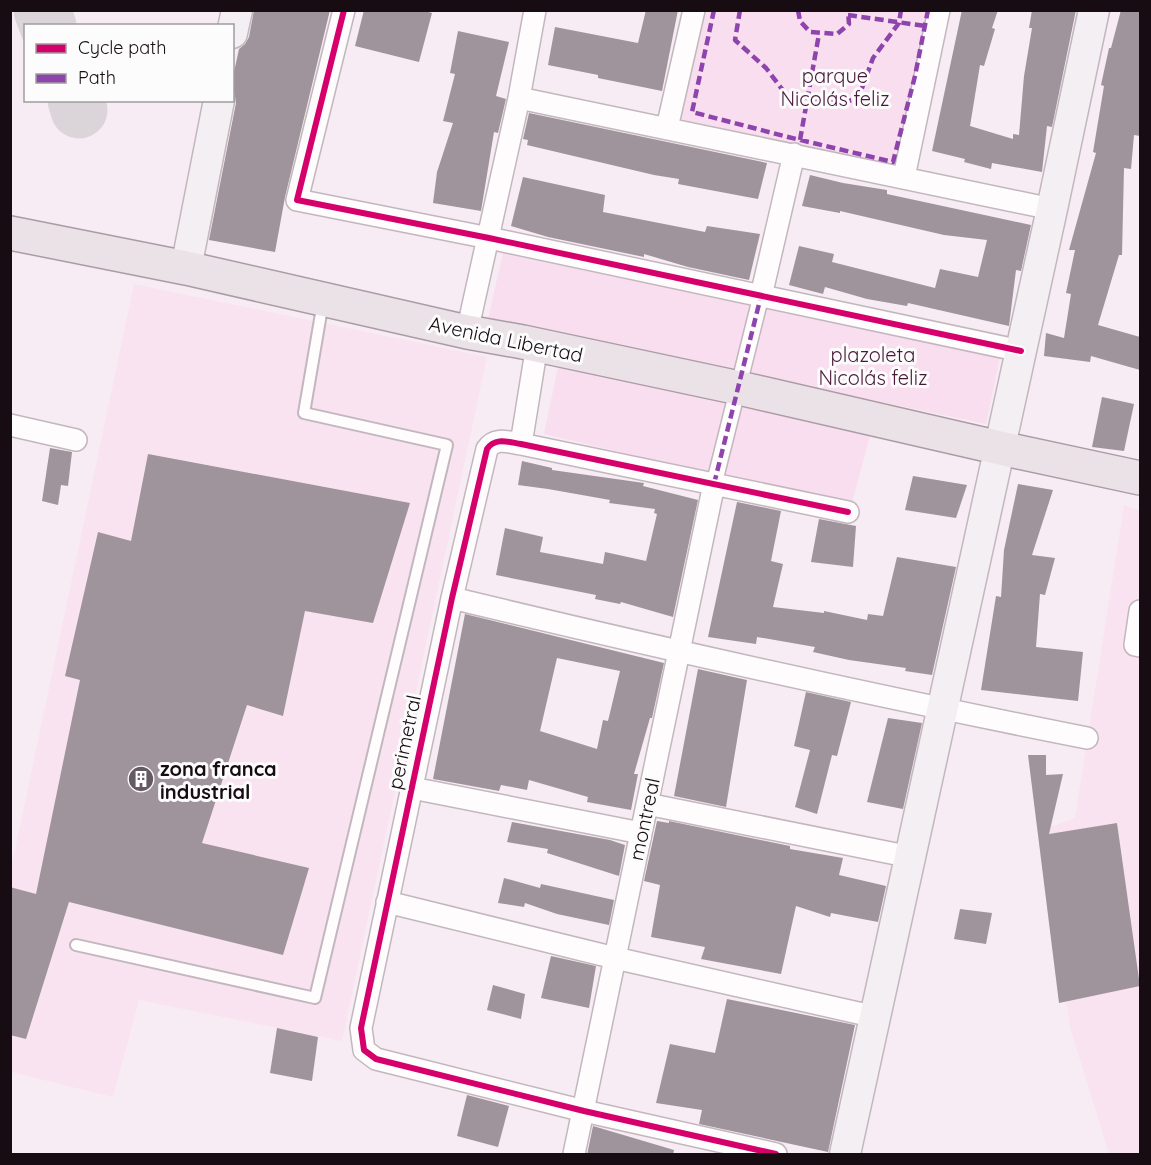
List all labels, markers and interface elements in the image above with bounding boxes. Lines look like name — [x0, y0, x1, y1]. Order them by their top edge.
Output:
legend — [24, 24, 234, 102]
text: Cycle path — [78, 36, 166, 59]
park label: parque Nicolás feliz — [780, 63, 890, 111]
text: Path — [78, 66, 116, 89]
street label: Avenida Libertad — [427, 310, 585, 368]
park label: plazoleta Nicolás feliz — [818, 342, 928, 390]
street label: perimetral — [382, 692, 426, 792]
place label: zona franca industrial — [160, 756, 277, 804]
building icon: zona franca industrial — [126, 764, 156, 794]
street label: montreal — [623, 775, 665, 863]

